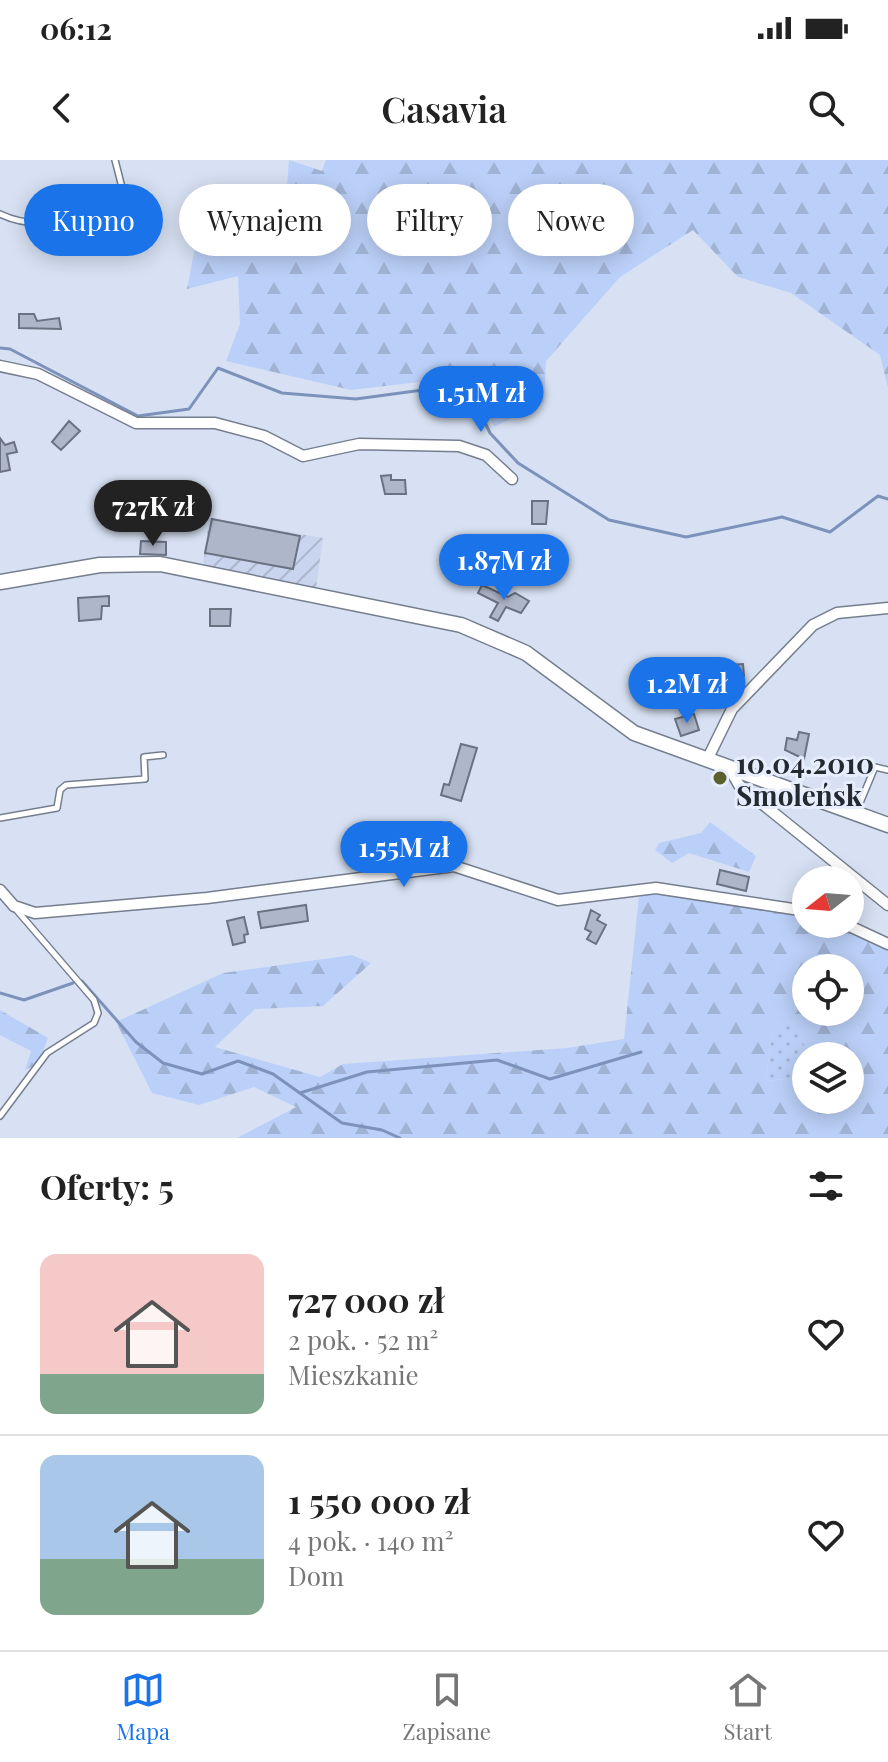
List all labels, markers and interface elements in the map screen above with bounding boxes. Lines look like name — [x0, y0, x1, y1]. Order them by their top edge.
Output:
text: 06:12 — [40, 8, 112, 48]
text: Casavia — [381, 84, 507, 132]
icon: back — [40, 86, 84, 130]
icon: search — [804, 86, 848, 130]
chip: Kupno — [24, 184, 163, 256]
chip: Wynajem — [179, 184, 351, 256]
chip: Filtry — [367, 184, 492, 256]
chip: Nowe — [508, 184, 634, 256]
pin: 1.51M zł — [398, 366, 564, 434]
text: 1.51M zł — [436, 374, 526, 409]
pin: 727K zł — [79, 480, 227, 548]
text: 727K zł — [112, 488, 194, 523]
pin: 1.87M zł — [421, 534, 587, 602]
text: 1.87M zł — [457, 542, 551, 577]
pin: 1.2M zł — [613, 657, 761, 725]
text: 1.2M zł — [646, 665, 728, 700]
place label: 10.04.2010 Smoleńsk — [736, 744, 874, 813]
marker: 10.04.2010 Smoleńsk — [711, 769, 729, 787]
pin: 1.55M zł — [321, 821, 487, 889]
text: 1.55M zł — [358, 829, 450, 864]
north arrow — [792, 866, 864, 938]
map controls — [792, 866, 864, 1114]
button: locate — [792, 954, 864, 1026]
button: layers — [792, 1042, 864, 1114]
text: Oferty: 5 — [40, 1163, 174, 1209]
icon: filters — [804, 1164, 848, 1208]
text: 727 000 zł — [288, 1276, 444, 1322]
icon: home — [104, 1286, 200, 1382]
icon: heart — [804, 1312, 848, 1356]
text: 2 pok. · 52 m² — [288, 1322, 438, 1357]
text: Mieszkanie — [288, 1357, 419, 1392]
text: 1 550 000 zł — [288, 1477, 470, 1523]
icon: home — [104, 1487, 200, 1583]
icon: heart — [804, 1513, 848, 1557]
text: 4 pok. · 140 m² — [288, 1523, 454, 1558]
text: Dom — [288, 1558, 344, 1593]
tab: Mapa — [116, 1668, 170, 1746]
tab: Zapisane — [403, 1668, 491, 1746]
tab: Start — [724, 1668, 772, 1746]

